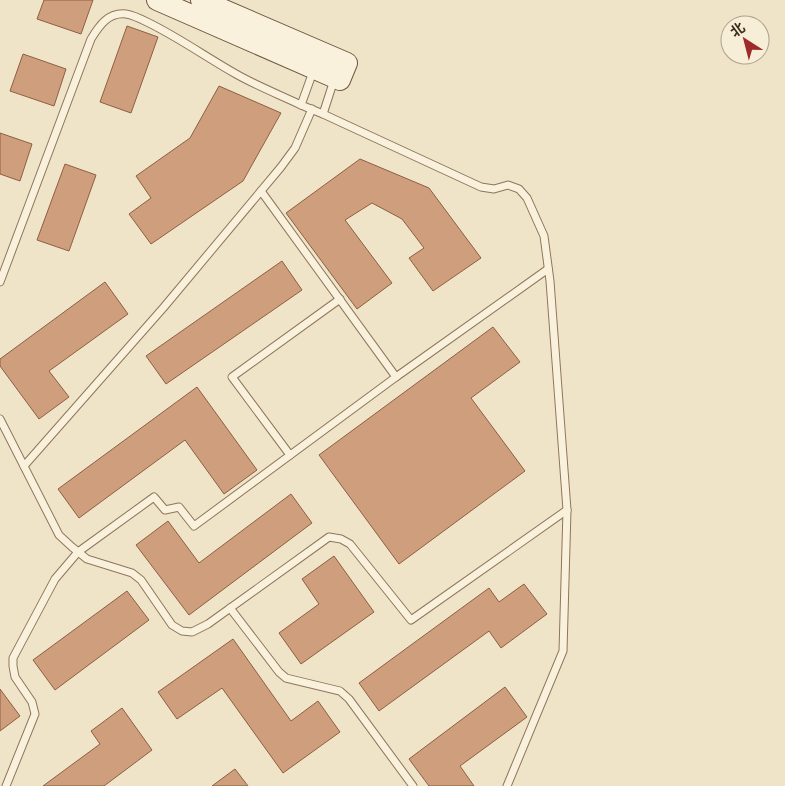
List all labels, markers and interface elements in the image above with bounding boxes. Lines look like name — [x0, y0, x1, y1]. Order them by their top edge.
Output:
north arrow — [720, 15, 770, 65]
text: 北 — [728, 20, 748, 40]

